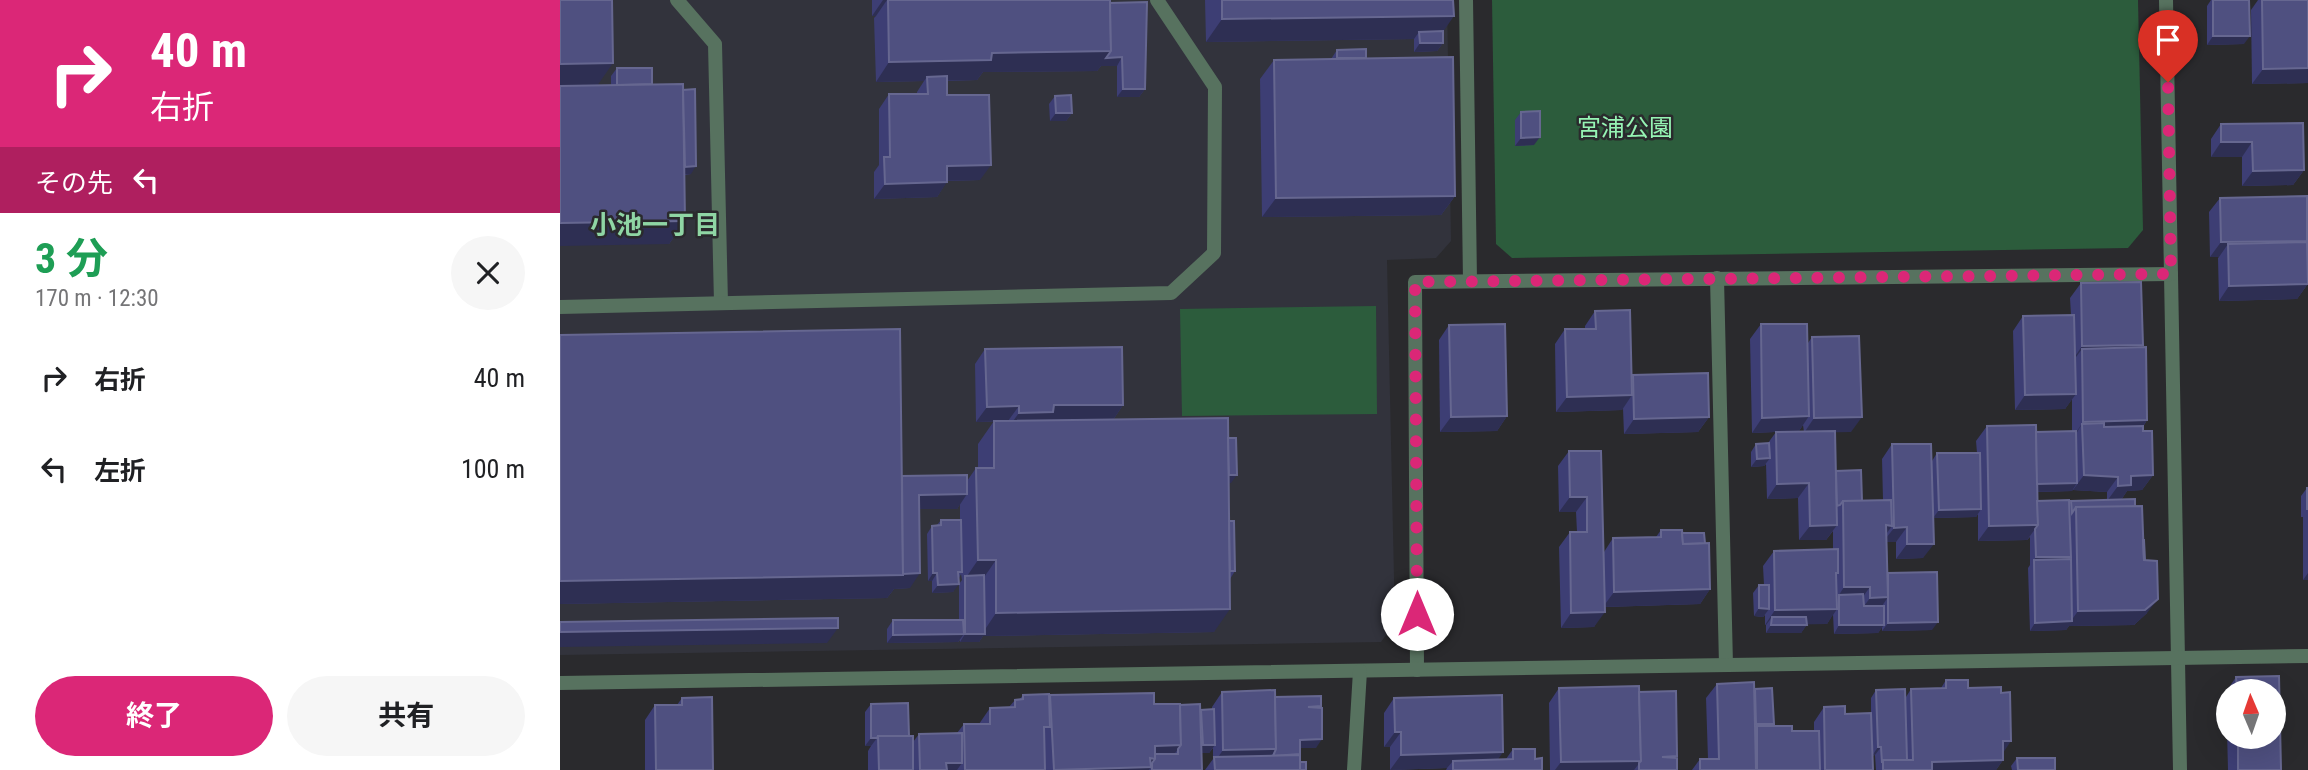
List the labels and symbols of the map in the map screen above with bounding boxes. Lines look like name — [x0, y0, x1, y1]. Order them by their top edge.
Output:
pin — [2138, 10, 2198, 82]
park label: 宮浦公園 — [1577, 114, 1673, 142]
district label: 小池一丁目 — [590, 210, 720, 240]
position arrow — [1380, 577, 1454, 651]
north arrow — [2216, 679, 2286, 749]

